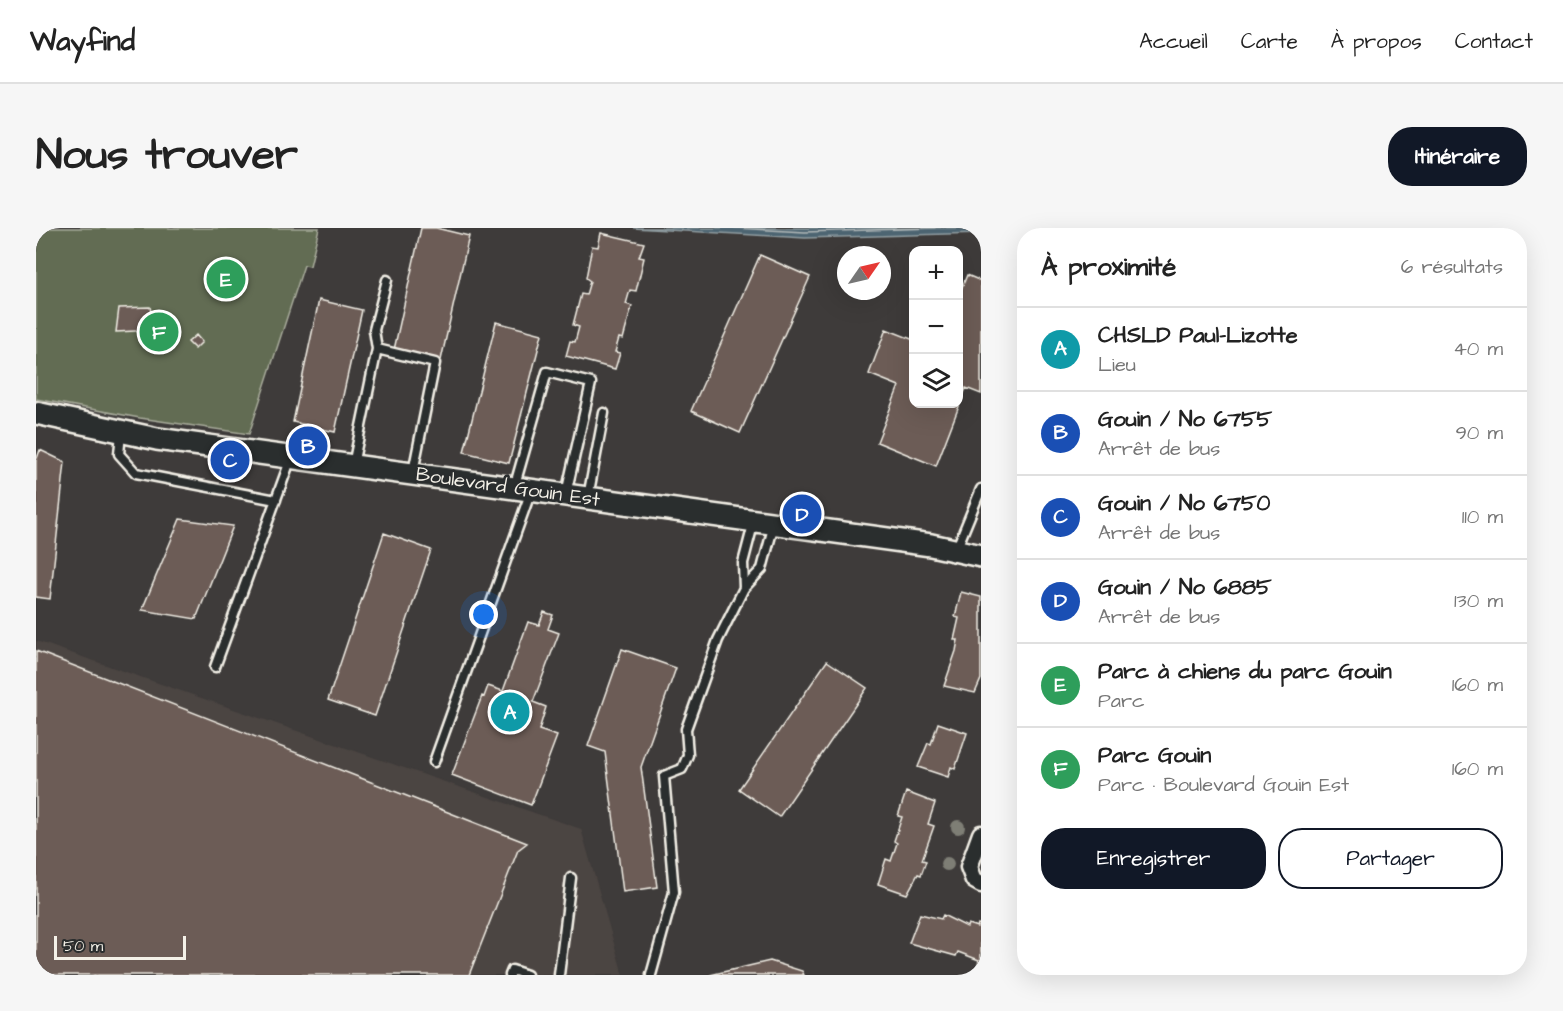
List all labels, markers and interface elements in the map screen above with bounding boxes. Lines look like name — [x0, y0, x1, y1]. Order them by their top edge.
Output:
text: Wayfind — [30, 22, 135, 61]
text: Accueil — [1139, 27, 1208, 56]
text: Carte — [1241, 27, 1298, 56]
text: À propos — [1331, 27, 1422, 56]
text: Contact — [1455, 27, 1533, 56]
text: Nous trouver — [36, 127, 298, 185]
button: Itinéraire — [1388, 127, 1527, 186]
north arrow — [837, 246, 891, 300]
map controls — [909, 246, 963, 408]
button: + — [909, 246, 963, 300]
text: À proximité — [1041, 249, 1176, 285]
text: 6 résultats — [1401, 253, 1503, 281]
pin: E — [206, 256, 246, 302]
button: − — [909, 300, 963, 354]
pin: F — [140, 310, 178, 354]
text: CHSLD Paul-Lizotte — [1098, 320, 1298, 351]
text: A — [1054, 335, 1067, 363]
text: 40 m — [1453, 335, 1503, 363]
text: Lieu — [1098, 351, 1136, 379]
button: layers — [909, 354, 963, 408]
text: Gouin / No 6755 — [1098, 404, 1272, 435]
text: B — [1053, 419, 1068, 447]
text: 90 m — [1455, 419, 1503, 447]
pin: B — [288, 424, 328, 468]
text: Arrêt de bus — [1098, 435, 1220, 463]
pin: C — [210, 438, 250, 482]
street label: Boulevard Gouin Est — [414, 460, 602, 514]
text: Gouin / No 6750 — [1098, 488, 1271, 519]
pin: D — [782, 492, 822, 536]
text: C — [1053, 503, 1068, 531]
text: 110 m — [1462, 503, 1503, 531]
text: Arrêt de bus — [1098, 519, 1220, 547]
text: Gouin / No 6885 — [1098, 572, 1272, 603]
text: D — [1054, 587, 1067, 615]
text: 130 m — [1454, 587, 1503, 615]
your location — [469, 600, 498, 629]
text: Arrêt de bus — [1098, 603, 1220, 631]
text: Parc à chiens du parc Gouin — [1098, 656, 1392, 687]
text: E — [1055, 671, 1066, 699]
text: 160 m — [1452, 671, 1503, 699]
text: Parc — [1098, 687, 1145, 715]
pin: A — [490, 690, 530, 734]
text: Parc Gouin — [1098, 740, 1211, 771]
text: F — [1054, 755, 1067, 783]
text: 160 m — [1452, 755, 1503, 783]
text: Parc · Boulevard Gouin Est — [1098, 771, 1349, 799]
button: Enregistrer — [1041, 828, 1266, 889]
button: Partager — [1278, 828, 1503, 889]
scale bar — [54, 933, 186, 960]
text: 50 m — [63, 935, 103, 957]

